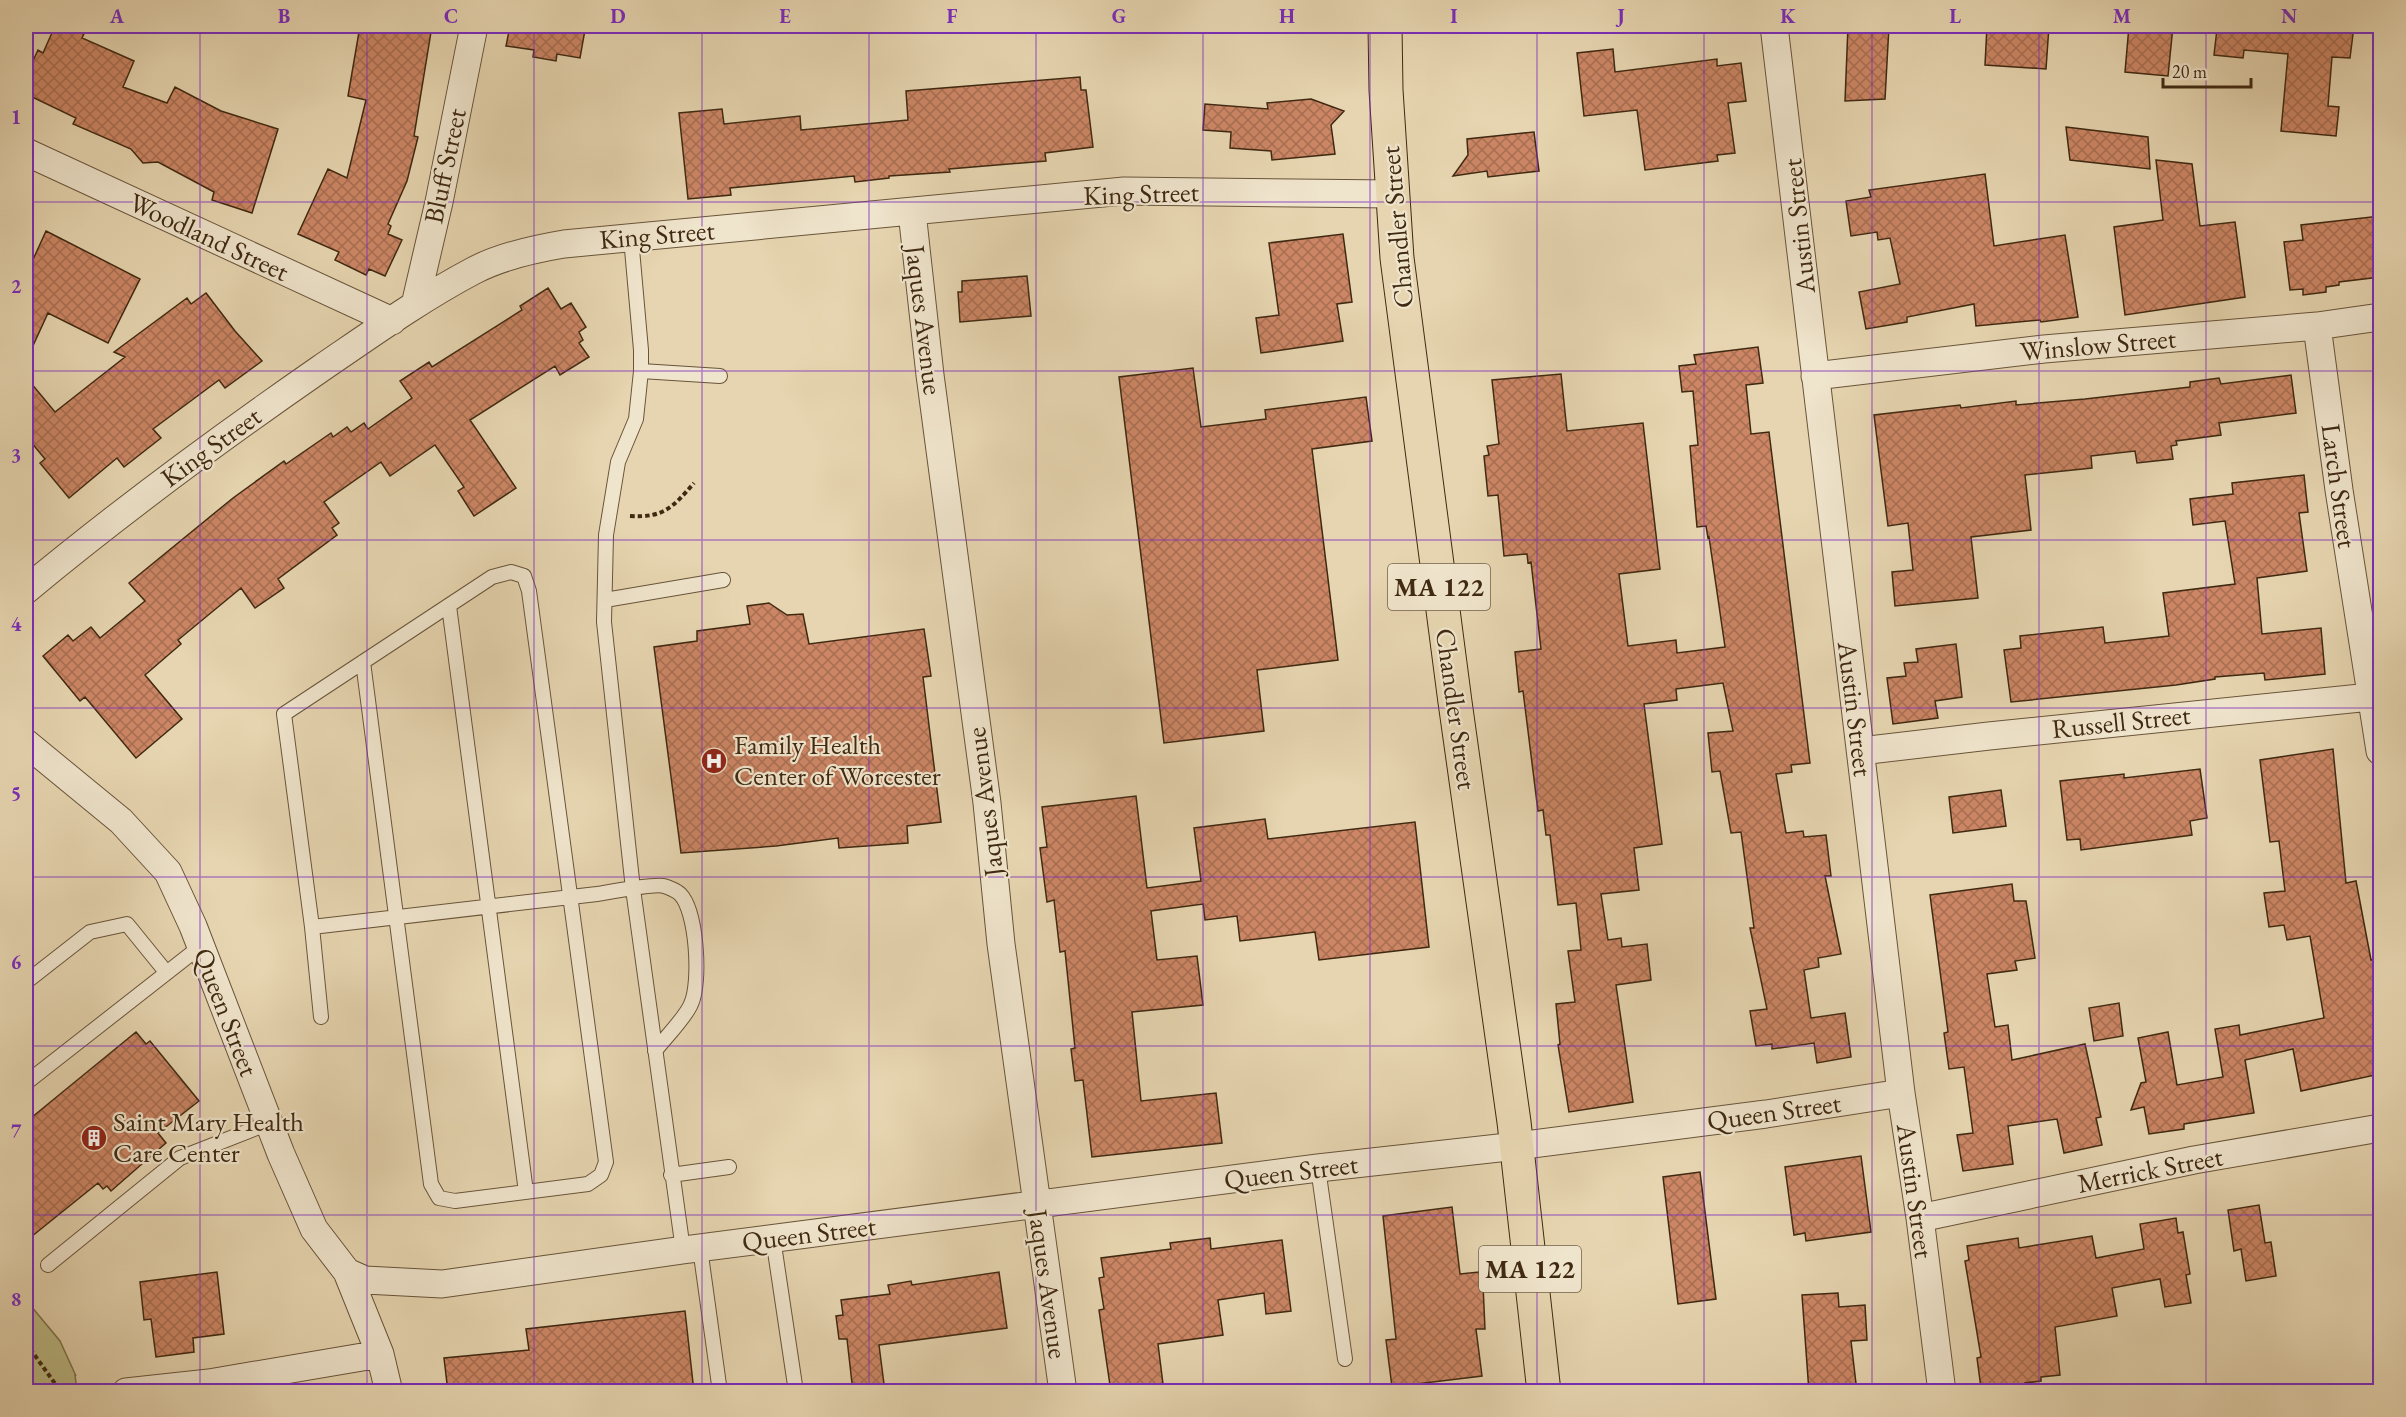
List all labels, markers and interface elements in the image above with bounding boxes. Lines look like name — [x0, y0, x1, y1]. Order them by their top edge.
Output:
text: A — [109, 3, 125, 29]
text: B — [278, 3, 290, 29]
text: C — [444, 3, 458, 29]
text: D — [610, 3, 626, 29]
text: E — [779, 3, 791, 29]
text: F — [947, 3, 958, 29]
text: G — [1112, 3, 1126, 29]
text: H — [1279, 3, 1295, 29]
text: I — [1450, 3, 1458, 29]
text: J — [1615, 3, 1625, 29]
text: K — [1780, 3, 1796, 29]
text: L — [1949, 3, 1961, 29]
text: M — [2113, 3, 2131, 29]
text: N — [2281, 3, 2297, 29]
scale bar — [2163, 51, 2252, 89]
text: 20 m — [2172, 60, 2207, 83]
text: 1 — [11, 104, 21, 130]
street label: Bluff Street — [415, 105, 474, 227]
street label: Chandler Street — [1372, 144, 1421, 310]
street label: Austin Street — [1774, 156, 1823, 296]
street label: King Street — [1083, 174, 1200, 213]
street label: Woodland Street — [124, 184, 295, 289]
street label: King Street — [598, 212, 717, 257]
street label: Jaques Avenue — [898, 241, 951, 397]
text: 2 — [11, 273, 22, 299]
street label: Winslow Street — [2019, 320, 2178, 369]
street label: King Street — [154, 398, 268, 495]
street label: Larch Street — [2313, 422, 2366, 551]
text: 3 — [11, 442, 21, 468]
road number: MA 122 — [1388, 564, 1490, 610]
text: 4 — [11, 611, 22, 637]
street label: Chandler Street — [1428, 626, 1485, 792]
street label: Austin Street — [1830, 638, 1881, 779]
street label: Russell Street — [2050, 697, 2192, 746]
street label: Jaques Avenue — [958, 725, 1011, 881]
place label: Family Health Center of Worcester — [734, 727, 941, 793]
hospital icon: Family Health Center of Worcester — [699, 746, 729, 776]
text: 5 — [11, 780, 21, 806]
street label: Queen Street — [186, 943, 267, 1081]
text: 6 — [11, 949, 22, 975]
street label: Queen Street — [1705, 1085, 1844, 1138]
place label: Saint Mary Health Care Center — [113, 1104, 304, 1170]
text: 7 — [11, 1118, 22, 1144]
street label: Austin Street — [1889, 1120, 1942, 1261]
building icon: Saint Mary Health Care Center — [79, 1123, 109, 1153]
street label: Merrick Street — [2074, 1138, 2226, 1201]
street label: Queen Street — [1222, 1146, 1360, 1197]
street label: Jaques Avenue — [1020, 1205, 1076, 1361]
street label: Queen Street — [740, 1208, 878, 1259]
road number: MA 122 — [1479, 1246, 1581, 1292]
text: 8 — [11, 1286, 21, 1312]

